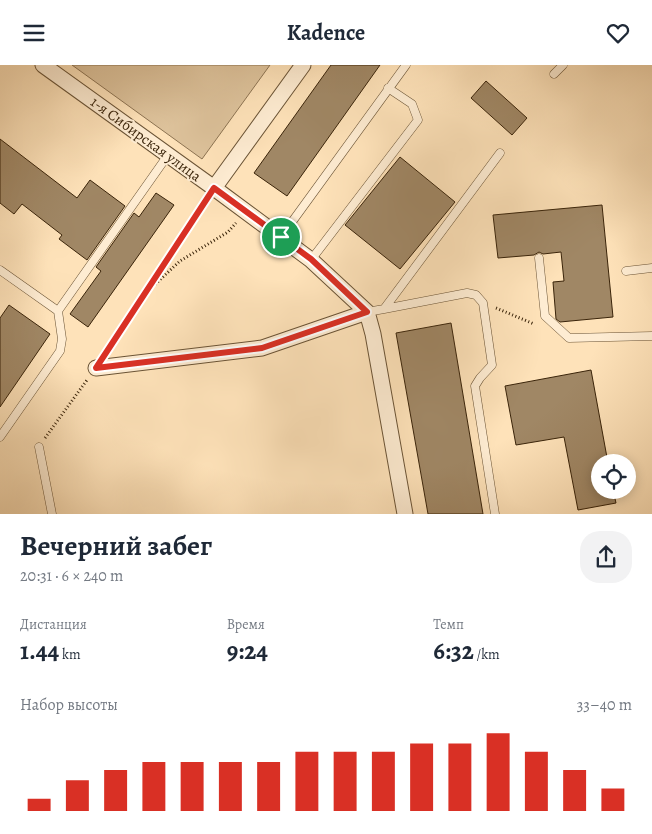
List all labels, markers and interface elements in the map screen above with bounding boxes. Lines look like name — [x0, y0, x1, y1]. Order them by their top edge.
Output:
text: Kadence — [287, 18, 365, 48]
icon: menu — [20, 19, 48, 47]
icon: heart — [604, 19, 632, 47]
street label: 1-я Сибирская улица — [86, 92, 206, 186]
pin — [260, 216, 302, 258]
icon: arrive — [267, 223, 295, 251]
map controls — [591, 454, 636, 499]
button: locate — [591, 454, 636, 499]
text: Вечерний забег — [20, 527, 212, 565]
button: share — [580, 531, 632, 583]
text: 20:31 · 6 × 240 m — [20, 565, 123, 587]
text: Дистанция — [20, 615, 87, 634]
text: Время — [227, 615, 265, 634]
text: Темп — [433, 615, 464, 634]
text: 1.44 — [20, 634, 59, 668]
text: 9:24 — [227, 634, 268, 668]
text: 6:32 — [433, 634, 474, 668]
text: km — [59, 645, 81, 664]
text: /km — [474, 645, 500, 664]
text: Набор высоты — [20, 694, 118, 716]
text: 33–40 m — [577, 694, 632, 716]

